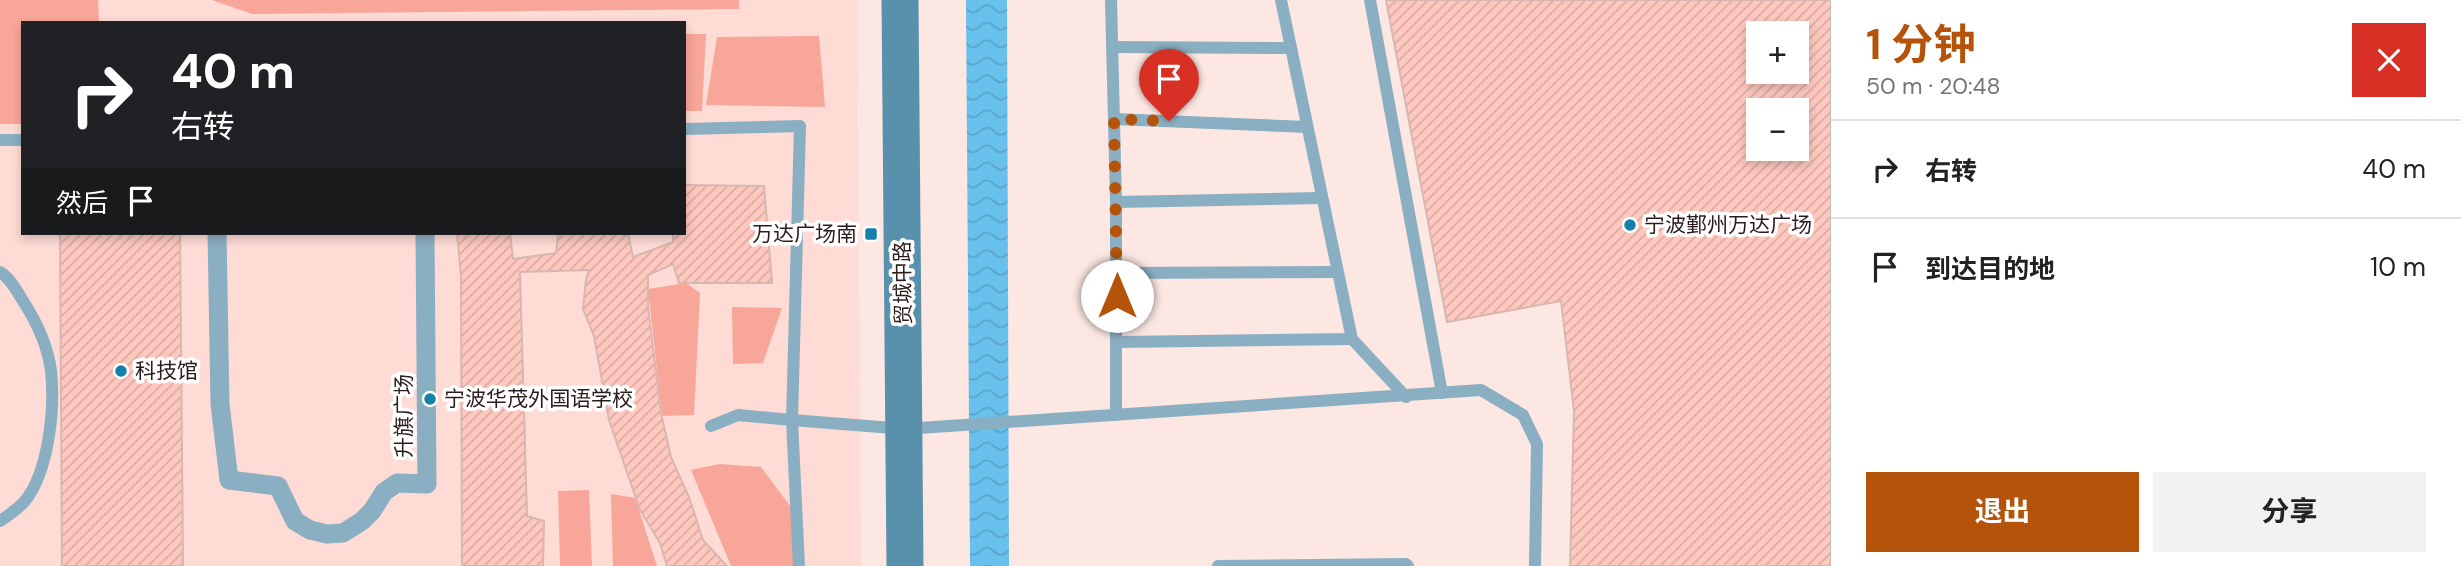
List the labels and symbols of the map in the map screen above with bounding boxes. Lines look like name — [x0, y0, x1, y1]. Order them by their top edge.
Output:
pin — [1139, 49, 1199, 121]
place label: 宁波鄞州万达广场 — [1644, 211, 1812, 239]
marker: 宁波鄞州万达广场 — [1622, 217, 1638, 233]
place label: 万达广场南 — [752, 220, 857, 248]
marker: 万达广场南 — [863, 226, 879, 242]
street label: 贸城中路 — [888, 241, 918, 325]
position arrow — [1080, 259, 1154, 333]
place label: 科技馆 — [135, 357, 198, 385]
marker: 科技馆 — [113, 363, 129, 379]
street label: 升旗广场 — [390, 374, 418, 458]
place label: 宁波华茂外国语学校 — [444, 385, 633, 413]
marker: 宁波华茂外国语学校 — [422, 391, 438, 407]

